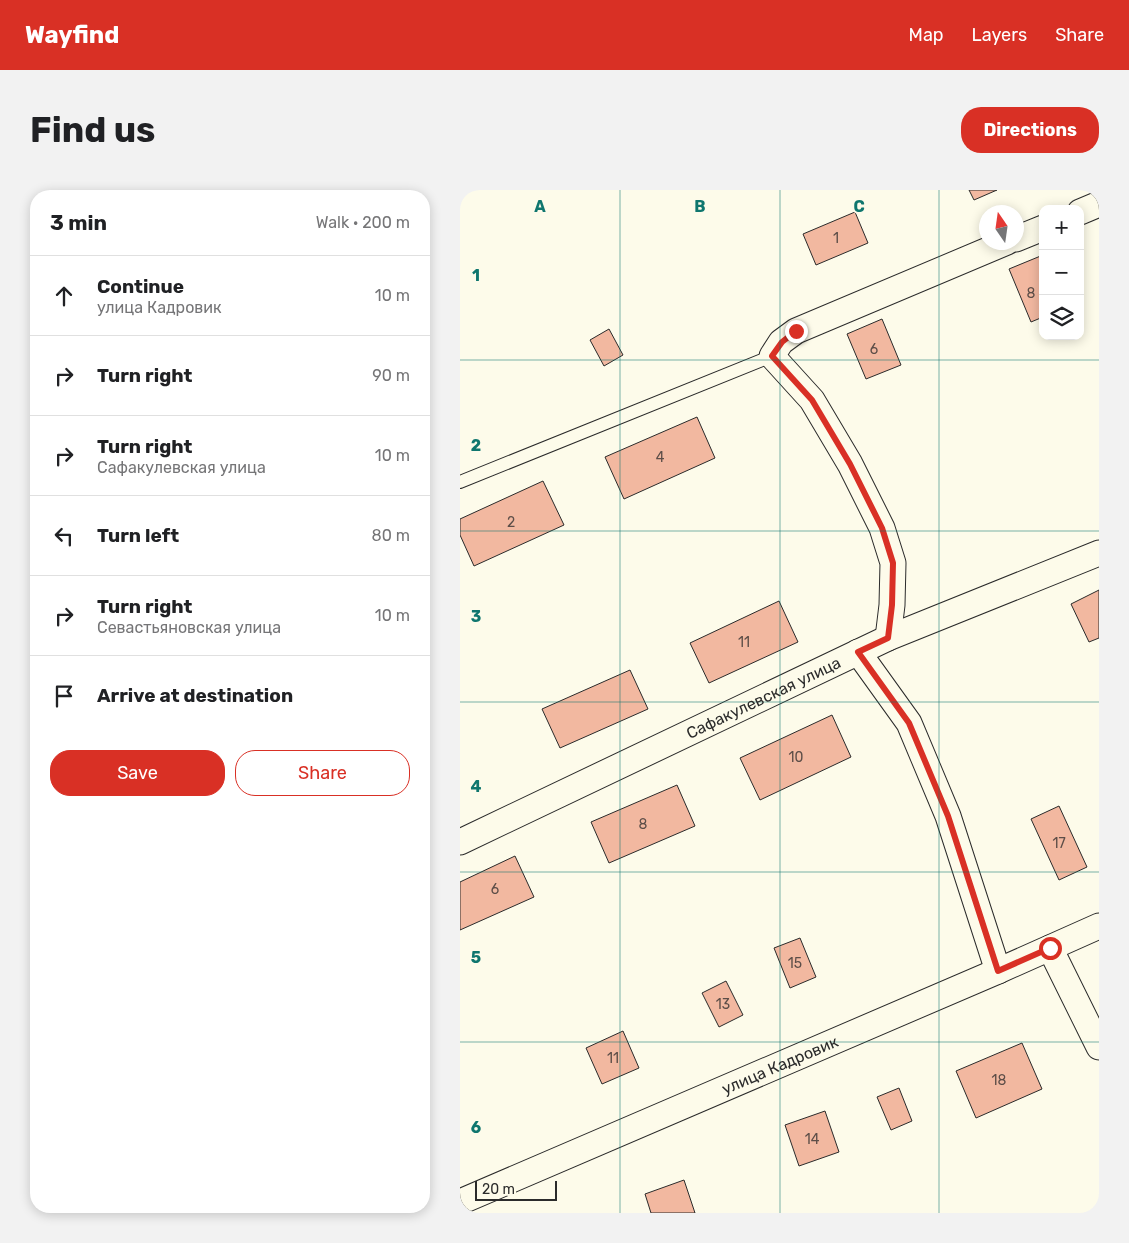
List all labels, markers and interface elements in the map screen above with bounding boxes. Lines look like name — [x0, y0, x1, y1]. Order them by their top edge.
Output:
text: Wayfind — [25, 21, 119, 49]
text: Map — [909, 24, 944, 46]
text: Layers — [972, 24, 1027, 46]
text: Share — [1055, 24, 1104, 46]
button: Directions — [961, 107, 1099, 153]
text: Find us — [30, 109, 155, 151]
text: A — [534, 197, 546, 216]
text: B — [694, 197, 706, 216]
text: C — [853, 197, 865, 216]
north arrow — [979, 205, 1024, 250]
map controls — [1039, 205, 1084, 340]
button: + — [1039, 205, 1084, 250]
text: 3 min — [50, 210, 107, 235]
text: Walk · 200 m — [316, 213, 410, 232]
house number: 1 — [833, 230, 839, 247]
button: − — [1039, 250, 1084, 295]
text: 1 — [472, 266, 480, 285]
text: Continue — [97, 275, 184, 298]
icon: ahead — [50, 282, 78, 310]
house number: 8 — [1027, 285, 1036, 302]
text: 10 m — [375, 286, 410, 305]
button: layers — [1039, 295, 1084, 340]
text: улица Кадровик — [97, 298, 222, 317]
route end — [785, 320, 808, 343]
house number: 6 — [870, 341, 878, 358]
icon: right — [50, 362, 78, 390]
text: Turn right — [97, 364, 192, 387]
text: 90 m — [372, 366, 410, 385]
text: Turn right — [97, 435, 192, 458]
text: 2 — [471, 436, 481, 455]
icon: right — [50, 442, 78, 470]
text: 10 m — [375, 446, 410, 465]
house number: 4 — [656, 449, 665, 466]
text: Сафакулевская улица — [97, 458, 266, 477]
house number: 2 — [507, 514, 515, 531]
icon: left — [50, 522, 78, 550]
text: Turn left — [97, 524, 179, 547]
text: 80 m — [372, 526, 410, 545]
text: Turn right — [97, 595, 192, 618]
icon: right — [50, 602, 78, 630]
text: 10 m — [375, 606, 410, 625]
text: 3 — [471, 607, 481, 626]
text: Севастьяновская улица — [97, 618, 281, 637]
house number: 11 — [738, 634, 750, 651]
street label: Сафакулевская улица — [683, 653, 844, 742]
icon: arrive — [50, 682, 78, 710]
text: Arrive at destination — [97, 684, 293, 707]
house number: 10 — [789, 749, 804, 766]
button: Save — [50, 750, 225, 796]
button: Share — [235, 750, 410, 796]
text: 4 — [471, 777, 482, 796]
house number: 8 — [639, 816, 648, 833]
house number: 17 — [1052, 835, 1066, 852]
house number: 6 — [491, 881, 499, 898]
route start — [1039, 937, 1062, 960]
text: 5 — [471, 948, 481, 967]
house number: 15 — [788, 955, 802, 972]
house number: 13 — [716, 996, 730, 1013]
street label: улица Кадровик — [719, 1031, 841, 1098]
house number: 11 — [607, 1050, 619, 1067]
house number: 18 — [992, 1072, 1007, 1089]
text: 6 — [471, 1118, 481, 1137]
house number: 14 — [805, 1131, 820, 1148]
scale bar — [475, 1178, 558, 1201]
text: 20 m — [482, 1181, 515, 1198]

